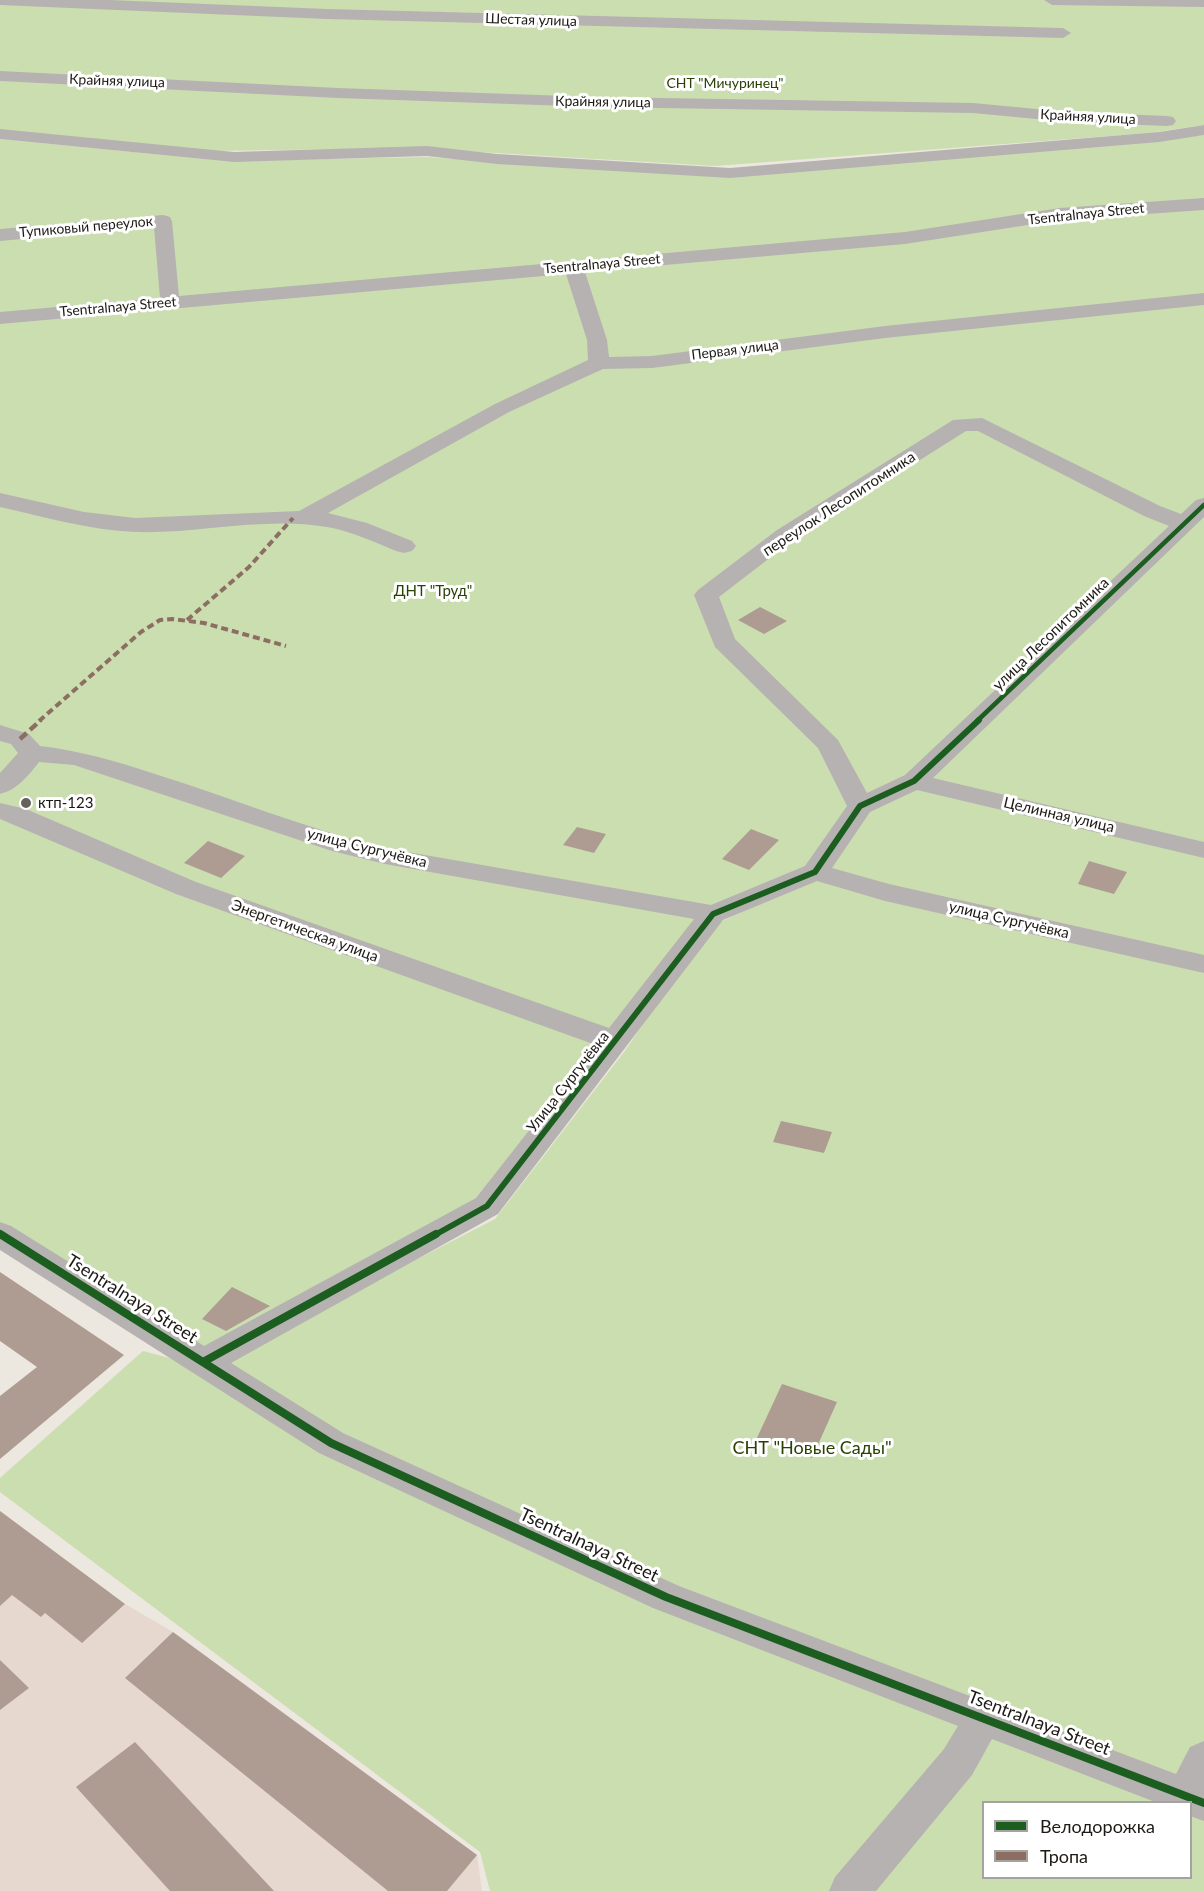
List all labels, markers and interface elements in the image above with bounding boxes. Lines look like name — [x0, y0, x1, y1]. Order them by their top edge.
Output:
street label: Шестая улица — [485, 10, 577, 30]
street label: Крайняя улица — [69, 71, 165, 91]
park label: СНТ "Мичуринец" — [666, 75, 784, 91]
street label: Крайняя улица — [555, 93, 651, 111]
street label: Крайняя улица — [1040, 106, 1136, 128]
street label: Tsentralnaya Street — [1027, 200, 1145, 228]
street label: Тупиковый переулок — [18, 213, 154, 241]
street label: Tsentralnaya Street — [543, 251, 661, 277]
street label: Tsentralnaya Street — [59, 294, 177, 320]
street label: Первая улица — [690, 336, 780, 364]
street label: переулок Лесопитомника — [759, 448, 919, 560]
street label: улица Лесопитомника — [989, 574, 1113, 694]
park label: ДНТ "Труд" — [394, 582, 472, 600]
place label: ктп-123 — [38, 794, 93, 812]
street label: Целинная улица — [1002, 794, 1116, 836]
marker: ктп-123 — [19, 796, 33, 810]
street label: улица Сургучёвка — [305, 824, 429, 872]
street label: Энергетическая улица — [229, 896, 381, 966]
street label: улица Сургучёвка — [947, 897, 1071, 943]
street label: Улица Сургучёвка — [523, 1028, 613, 1136]
street label: Tsentralnaya Street — [62, 1250, 202, 1348]
park label: СНТ "Новые Сады" — [732, 1437, 892, 1459]
street label: Tsentralnaya Street — [516, 1503, 662, 1587]
street label: Tsentralnaya Street — [965, 1686, 1113, 1760]
legend — [982, 1801, 1192, 1879]
text: Велодорожка — [1040, 1815, 1155, 1837]
text: Тропа — [1040, 1845, 1088, 1867]

